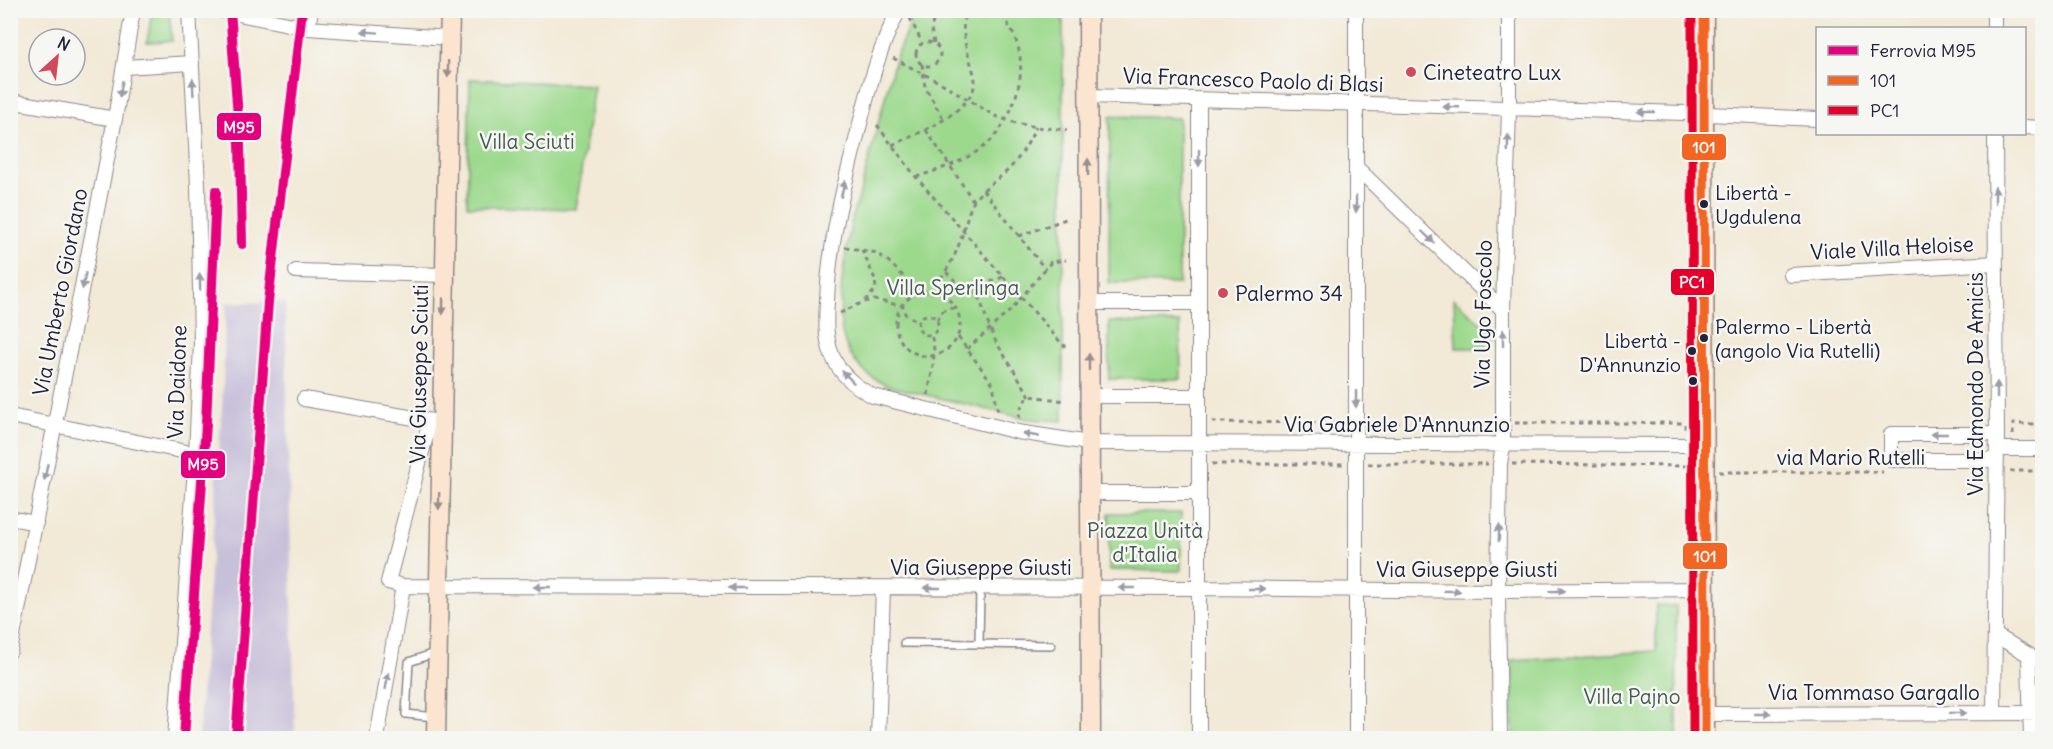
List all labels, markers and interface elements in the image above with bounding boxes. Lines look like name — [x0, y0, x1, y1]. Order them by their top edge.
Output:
north arrow — [27, 27, 87, 87]
legend — [1816, 27, 2026, 135]
one-way arrow — [360, 28, 379, 37]
text: N — [54, 32, 73, 55]
text: Ferrovia M95 — [1870, 39, 1976, 62]
one-way arrow — [443, 59, 453, 78]
place label: Cineteatro Lux — [1423, 59, 1561, 86]
street label: Via Francesco Paolo di Blasi — [1122, 62, 1384, 98]
marker: Cineteatro Lux — [1404, 65, 1418, 79]
text: 101 — [1870, 69, 1896, 92]
one-way arrow — [188, 78, 198, 97]
one-way arrow — [116, 80, 125, 99]
text: PC1 — [1870, 99, 1899, 122]
one-way arrow — [1441, 102, 1460, 111]
one-way arrow — [1636, 107, 1655, 117]
line badge: M95 — [216, 112, 262, 141]
text: M95 — [223, 117, 255, 137]
park label: Villa Sciuti — [479, 128, 575, 155]
line badge: 101 — [1681, 133, 1727, 161]
one-way arrow — [1503, 134, 1513, 153]
text: 101 — [1692, 137, 1716, 157]
one-way arrow — [1194, 148, 1204, 167]
one-way arrow — [1083, 157, 1093, 176]
one-way arrow — [839, 180, 848, 198]
place label: Libertà - Ugdulena — [1715, 180, 1801, 229]
street label: Via Umberto Giordano — [27, 186, 93, 398]
one-way arrow — [1990, 186, 2000, 205]
one-way arrow — [1351, 195, 1361, 214]
marker: Libertà - Ugdulena — [1698, 198, 1710, 210]
one-way arrow — [1421, 230, 1436, 244]
street label: Viale Villa Heloise — [1810, 230, 1974, 266]
street label: Via Ugo Foscolo — [1468, 239, 1498, 389]
line badge: PC1 — [1670, 268, 1715, 296]
one-way arrow — [79, 271, 88, 290]
one-way arrow — [195, 272, 205, 291]
text: PC1 — [1679, 272, 1705, 292]
street label: Via Edmondo De Amicis — [1962, 272, 1989, 496]
park label: Villa Sperlinga — [886, 274, 1020, 301]
place label: Palermo 34 — [1235, 280, 1343, 307]
street label: Via Giuseppe Sciuti — [404, 284, 434, 464]
marker: Palermo 34 — [1216, 286, 1230, 300]
one-way arrow — [439, 296, 448, 315]
place label: Palermo - Libertà (angolo Via Rutelli) — [1715, 314, 1880, 363]
street label: Via Daidone — [162, 325, 192, 439]
place label: Libertà - D'Annunzio — [1579, 328, 1681, 377]
one-way arrow — [1498, 329, 1508, 348]
marker: Palermo - Libertà (angolo Via Rutelli) — [1698, 332, 1710, 344]
marker: Libertà - D'Annunzio — [1686, 345, 1698, 357]
one-way arrow — [1084, 352, 1094, 371]
one-way arrow — [841, 370, 855, 384]
unlabelled marker — [1687, 375, 1699, 387]
one-way arrow — [1992, 381, 2002, 400]
one-way arrow — [1351, 390, 1361, 409]
street label: Via Gabriele D'Annunzio — [1284, 411, 1510, 438]
one-way arrow — [1929, 429, 1948, 439]
one-way arrow — [1021, 430, 1040, 439]
street label: via Mario Rutelli — [1777, 444, 1925, 471]
line badge: M95 — [180, 450, 226, 479]
text: M95 — [187, 454, 219, 474]
one-way arrow — [41, 463, 50, 482]
one-way arrow — [434, 491, 444, 510]
park label: Piazza Unità d'Italia — [1087, 517, 1203, 568]
one-way arrow — [1494, 523, 1504, 542]
line badge: 101 — [1682, 542, 1728, 570]
text: 101 — [1693, 546, 1717, 566]
street label: Via Giuseppe Giusti — [890, 554, 1072, 581]
street label: Via Giuseppe Giusti — [1376, 556, 1558, 583]
one-way arrow — [532, 582, 551, 592]
one-way arrow — [727, 583, 746, 593]
one-way arrow — [922, 583, 941, 593]
one-way arrow — [1117, 583, 1136, 593]
one-way arrow — [1248, 584, 1267, 594]
one-way arrow — [1443, 586, 1462, 596]
one-way arrow — [1547, 586, 1566, 595]
one-way arrow — [383, 671, 392, 690]
street label: Via Tommaso Gargallo — [1768, 679, 1980, 706]
park label: Villa Pajno — [1584, 683, 1680, 710]
one-way arrow — [1949, 708, 1968, 718]
one-way arrow — [1754, 709, 1773, 719]

